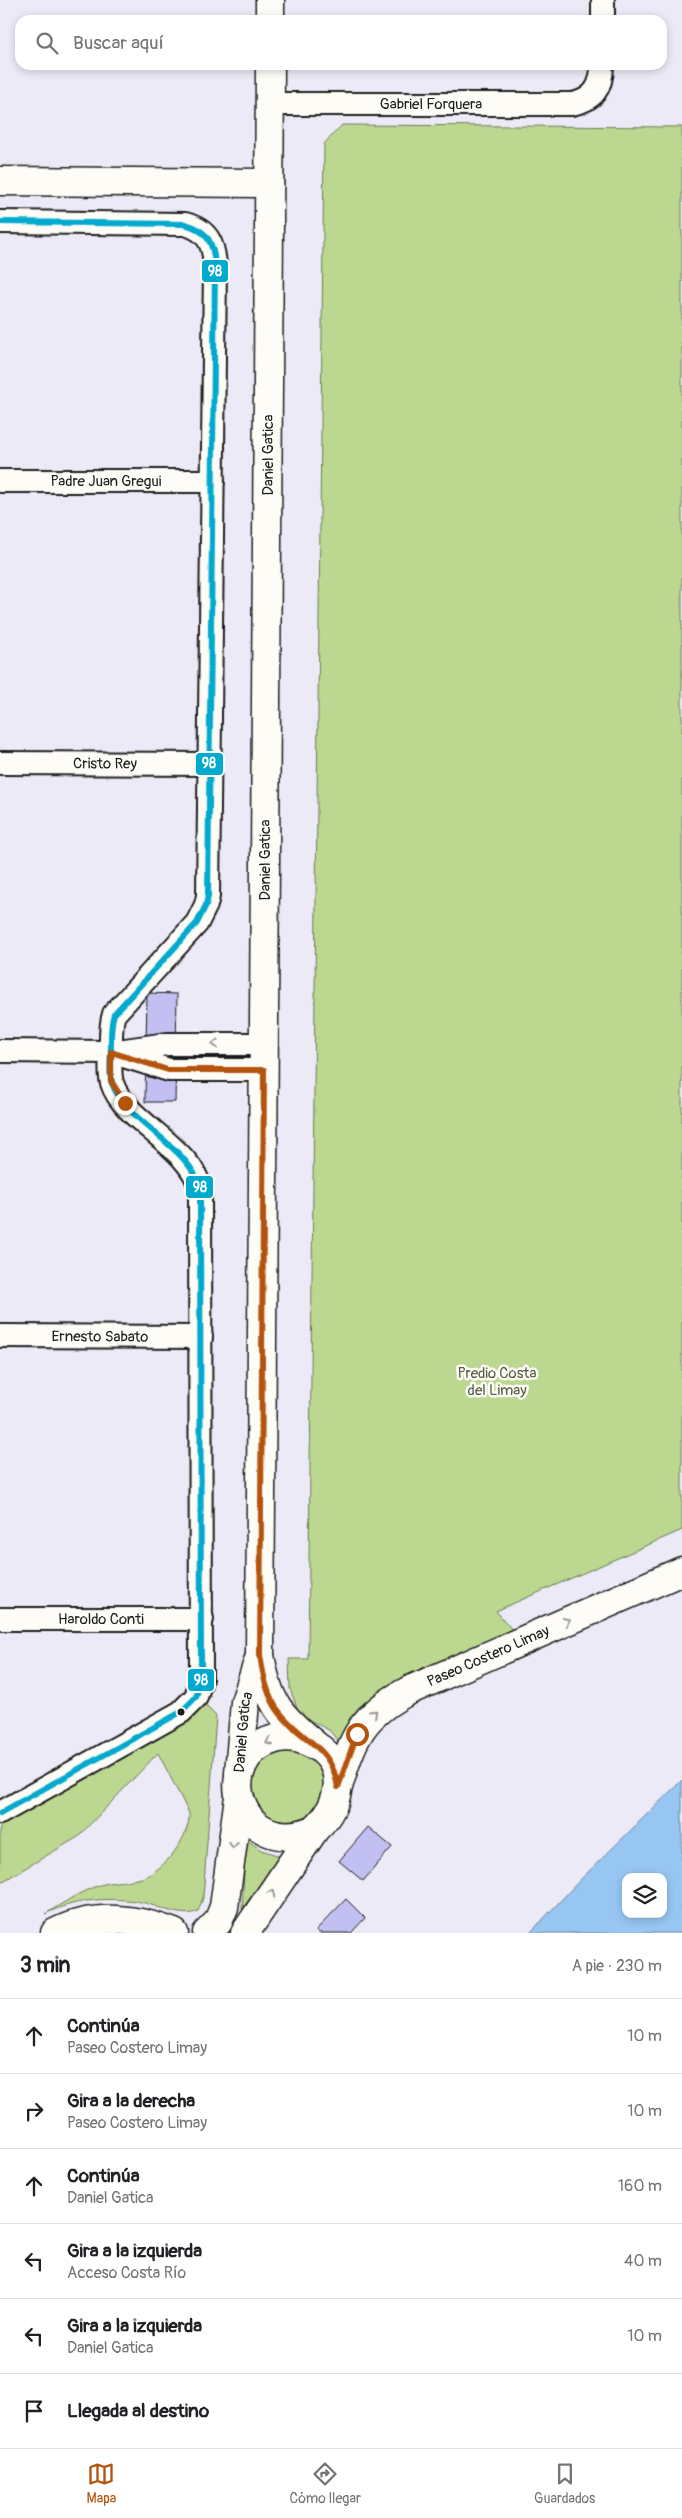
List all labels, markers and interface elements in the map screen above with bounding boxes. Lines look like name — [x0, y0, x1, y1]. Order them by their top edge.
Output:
search box — [15, 15, 667, 70]
icon: search — [33, 29, 61, 57]
text: Buscar aquí — [73, 31, 164, 55]
street label: Gabriel Forquera — [380, 95, 482, 114]
line badge: 98 — [201, 259, 229, 283]
text: 98 — [208, 263, 222, 280]
street label: Daniel Gatica — [259, 414, 278, 496]
street label: Padre Juan Gregui — [51, 472, 162, 491]
line badge: 98 — [195, 752, 224, 776]
street label: Cristo Rey — [73, 754, 138, 774]
text: 98 — [202, 755, 216, 772]
street label: Daniel Gatica — [256, 819, 275, 901]
one-way arrow — [211, 1039, 218, 1049]
route end — [114, 1092, 137, 1115]
line badge: 98 — [185, 1175, 214, 1199]
text: 98 — [193, 1179, 207, 1196]
street label: Ernesto Sabato — [51, 1327, 149, 1347]
park label: Predio Costa del Limay — [458, 1364, 536, 1400]
street label: Haroldo Conti — [58, 1610, 144, 1629]
one-way arrow — [562, 1617, 571, 1627]
street label: Paseo Costero Limay — [424, 1621, 553, 1691]
line badge: 98 — [187, 1668, 215, 1692]
text: 98 — [194, 1672, 208, 1689]
street label: Daniel Gatica — [230, 1689, 258, 1773]
unlabelled marker — [176, 1707, 186, 1717]
one-way arrow — [368, 1710, 377, 1719]
route start — [346, 1723, 369, 1746]
one-way arrow — [265, 1735, 274, 1746]
one-way arrow — [228, 1841, 239, 1849]
map controls — [622, 1873, 667, 1918]
button: layers — [622, 1873, 667, 1918]
one-way arrow — [266, 1889, 275, 1898]
text: 3 min — [20, 1952, 70, 1979]
text: A pie · 230 m — [572, 1956, 662, 1976]
text: Continúa — [67, 2014, 140, 2038]
icon: ahead — [20, 2022, 48, 2050]
text: 10 m — [627, 2026, 662, 2046]
text: Paseo Costero Limay — [67, 2038, 207, 2058]
text: Gira a la derecha — [67, 2089, 195, 2113]
icon: right — [20, 2097, 48, 2125]
text: 10 m — [627, 2101, 662, 2121]
text: Paseo Costero Limay — [67, 2113, 207, 2133]
text: Continúa — [67, 2164, 140, 2188]
icon: ahead — [20, 2172, 48, 2200]
text: 160 m — [618, 2176, 662, 2196]
text: Daniel Gatica — [67, 2188, 154, 2208]
text: Gira a la izquierda — [67, 2239, 202, 2263]
icon: left — [20, 2247, 48, 2275]
text: 40 m — [624, 2251, 662, 2271]
text: Acceso Costa Río — [67, 2263, 186, 2283]
text: Gira a la izquierda — [67, 2314, 202, 2338]
icon: left — [20, 2322, 48, 2350]
text: 10 m — [627, 2326, 662, 2346]
text: Daniel Gatica — [67, 2338, 154, 2358]
icon: arrive — [20, 2397, 48, 2425]
text: Llegada al destino — [67, 2399, 209, 2423]
tab: Mapa — [87, 2460, 116, 2507]
tab: Cómo llegar — [290, 2460, 361, 2507]
tab: Guardados — [534, 2460, 595, 2507]

